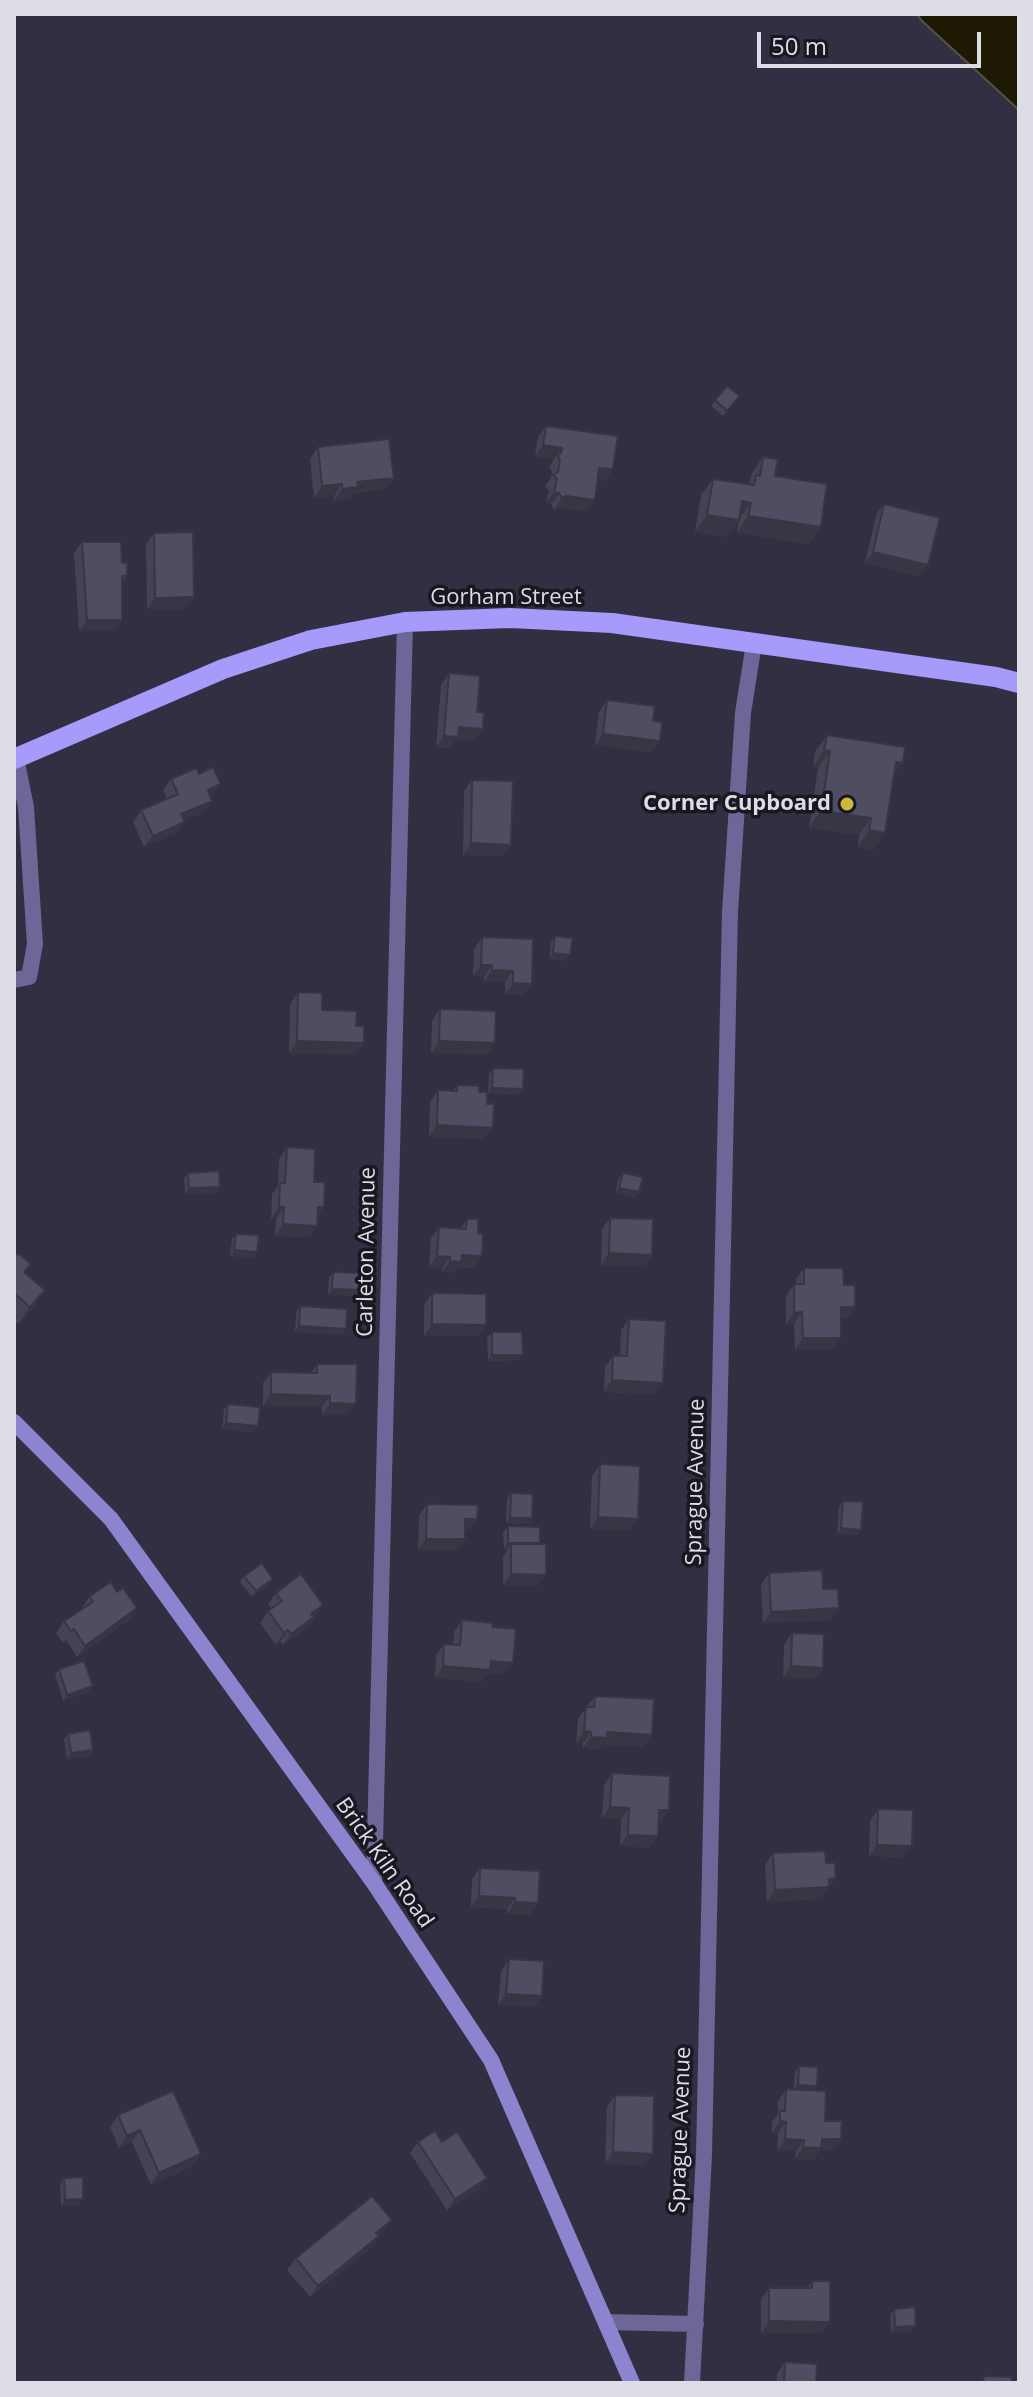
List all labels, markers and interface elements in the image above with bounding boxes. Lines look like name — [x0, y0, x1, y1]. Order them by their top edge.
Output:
scale bar — [761, 16, 985, 66]
text: 50 m — [771, 29, 827, 62]
street label: Gorham Street — [430, 585, 582, 611]
place label: Corner Cupboard — [643, 791, 831, 817]
marker: Corner Cupboard — [838, 795, 856, 813]
street label: Carleton Avenue — [352, 1167, 382, 1337]
street label: Sprague Avenue — [681, 1398, 711, 1566]
street label: Brick Kiln Road — [329, 1793, 439, 1933]
street label: Sprague Avenue — [665, 2046, 697, 2214]

